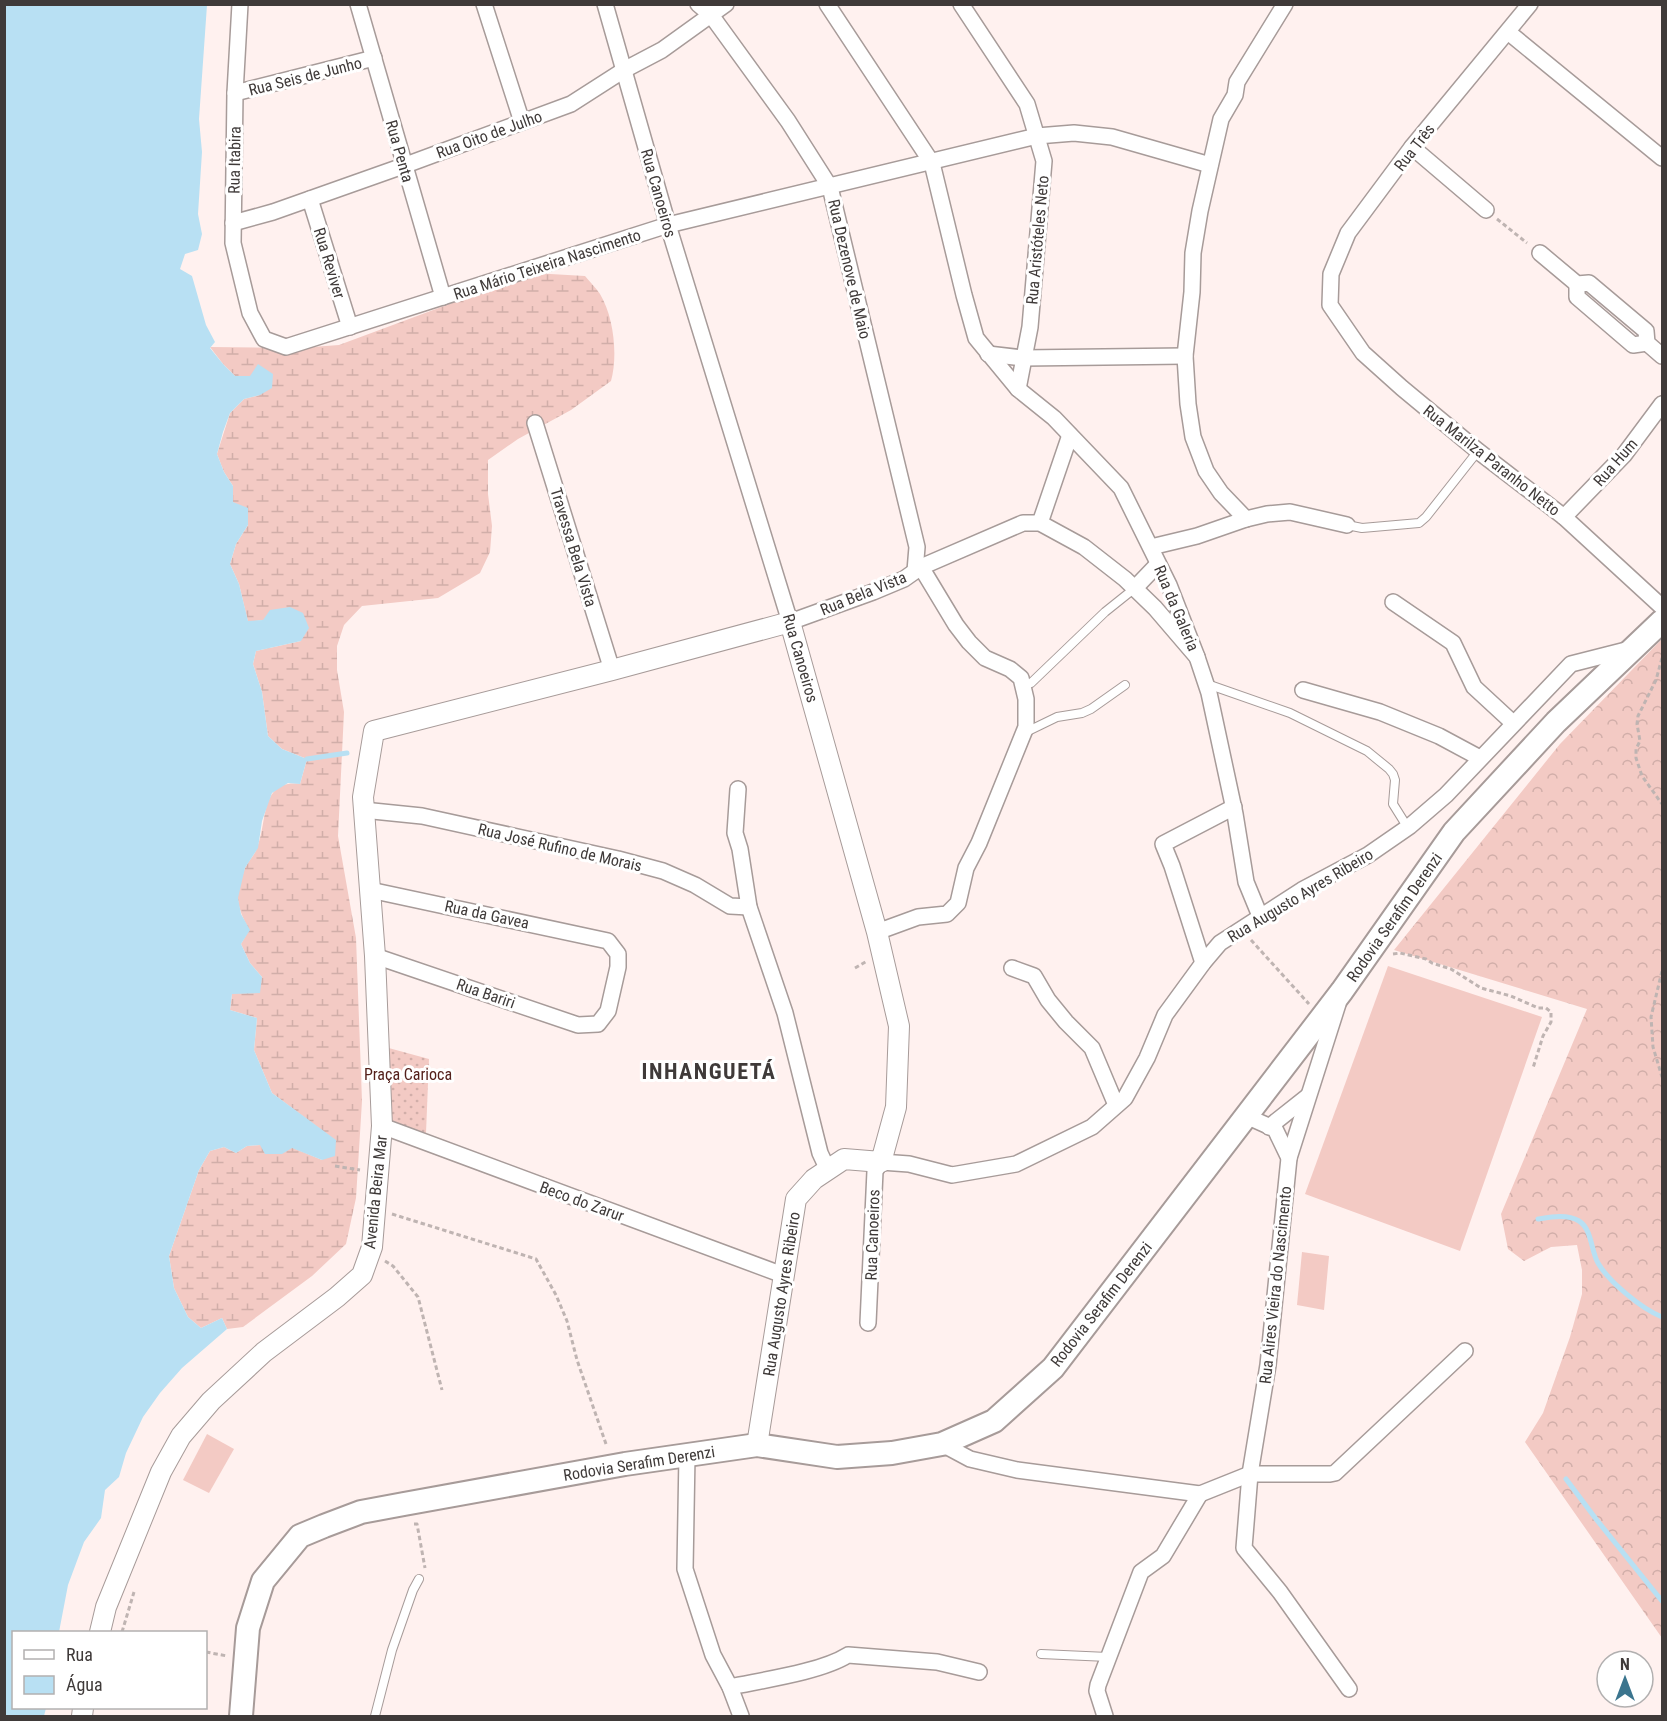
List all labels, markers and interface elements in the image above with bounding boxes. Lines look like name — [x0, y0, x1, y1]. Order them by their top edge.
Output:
street label: Rua Seis de Junho — [247, 53, 364, 100]
street label: Rua Oito de Julho — [434, 107, 545, 162]
street label: Rua Penta — [382, 118, 417, 185]
street label: Rua Três — [1390, 120, 1439, 175]
street label: Rua Itabira — [224, 126, 245, 194]
street label: Rua Canoeiros — [637, 147, 680, 240]
street label: Rua Aristóteles Neto — [1022, 175, 1053, 305]
street label: Rua Dezenove de Maio — [824, 197, 875, 341]
street label: Rua Reviver — [310, 225, 349, 301]
street label: Rua Mário Teixeira Nascimento — [451, 225, 643, 304]
street label: Rua Marilza Paranho Netto — [1419, 401, 1564, 520]
street label: Rua Hum — [1589, 434, 1641, 490]
street label: Travessa Bela Vista — [546, 485, 601, 609]
street label: Rua da Galeria — [1150, 562, 1203, 654]
street label: Rua Bela Vista — [817, 568, 909, 619]
street label: Rua Canoeiros — [779, 612, 822, 705]
street label: Rua José Rufino de Morais — [476, 819, 644, 876]
street label: Rua Augusto Ayres Ribeiro — [1224, 844, 1376, 946]
street label: Rodovia Serafim Derenzi — [1343, 849, 1446, 985]
street label: Rua da Gavea — [443, 896, 531, 933]
street label: Rua Bariri — [454, 975, 518, 1012]
district label: INHANGUETÁ — [642, 1059, 776, 1084]
park label: Praça Carioca — [364, 1065, 452, 1084]
street label: Avenida Beira Mar — [360, 1134, 391, 1250]
street label: Beco do Zarur — [537, 1177, 627, 1226]
street label: Rua Aires Vieira do Nascimento — [1256, 1185, 1295, 1385]
street label: Rua Canoeiros — [861, 1189, 884, 1281]
street label: Rua Augusto Ayres Ribeiro — [759, 1210, 804, 1378]
street label: Rodovia Serafim Derenzi — [1047, 1238, 1156, 1370]
street label: Rodovia Serafim Derenzi — [562, 1442, 716, 1485]
legend — [12, 1631, 207, 1709]
text: Rua — [66, 1644, 93, 1665]
north arrow — [1595, 1649, 1655, 1709]
text: N — [1620, 1655, 1630, 1674]
text: Água — [66, 1674, 103, 1695]

